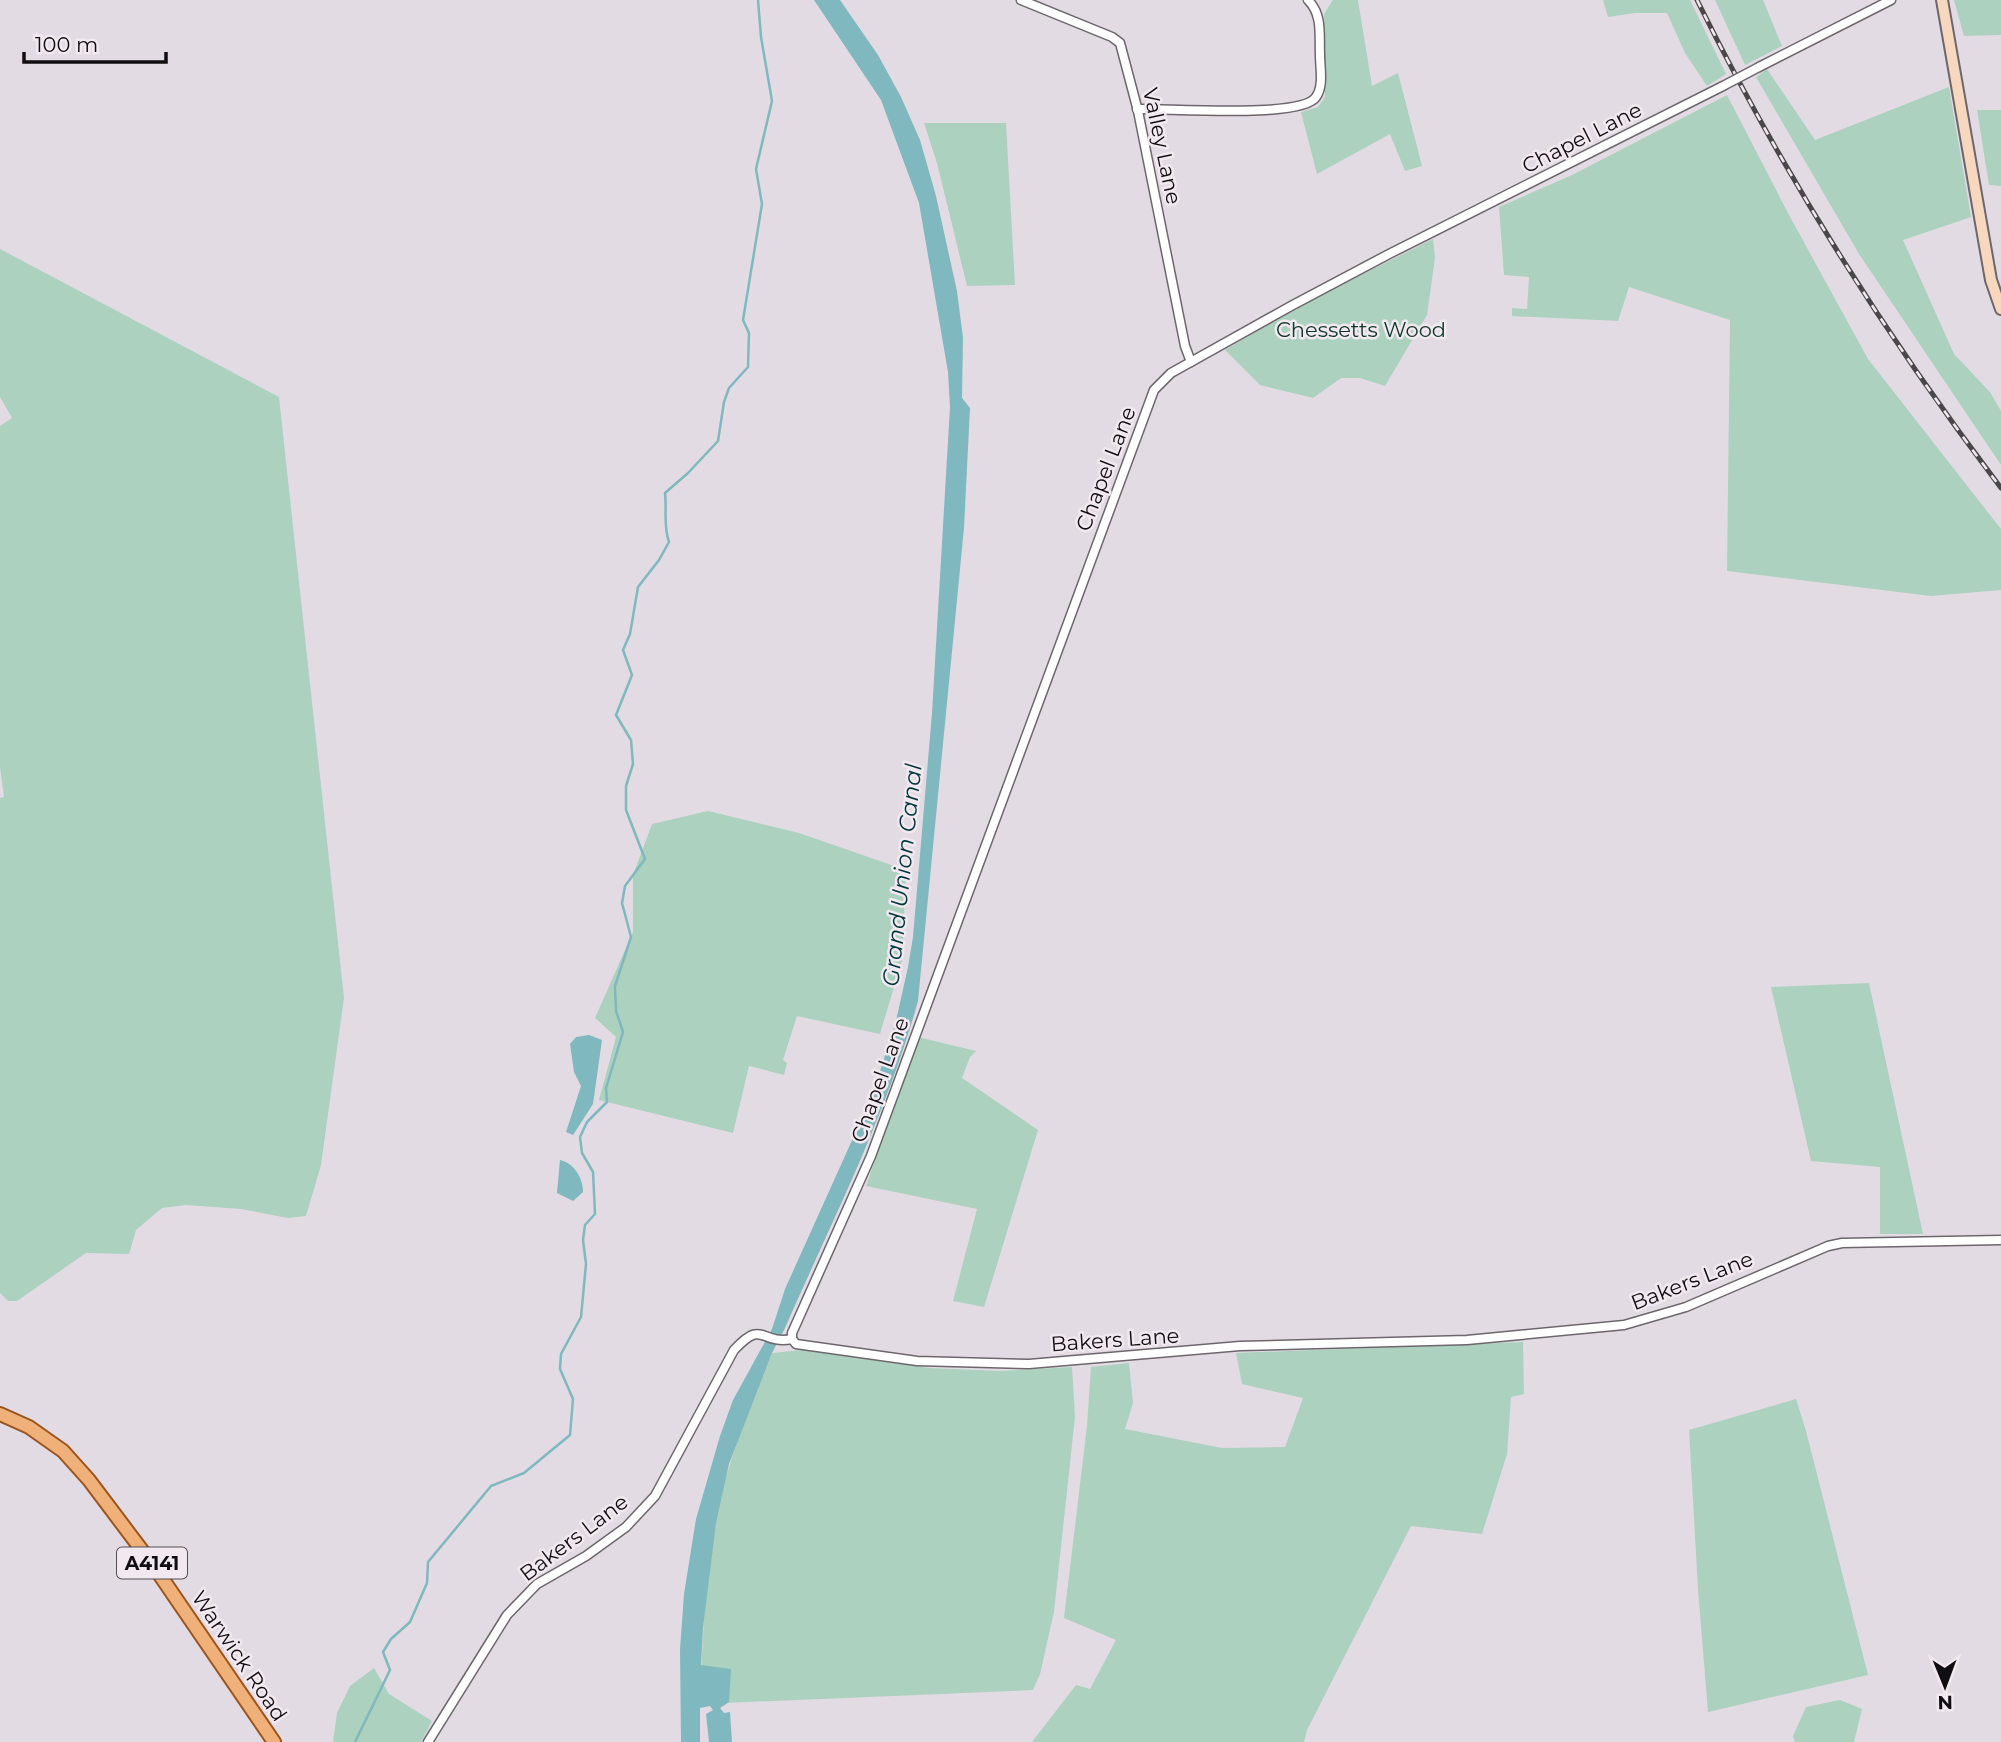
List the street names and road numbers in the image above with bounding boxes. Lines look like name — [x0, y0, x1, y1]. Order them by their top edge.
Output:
street label: Valley Lane — [1138, 85, 1187, 206]
street label: Chapel Lane — [1518, 97, 1646, 178]
street label: Chapel Lane — [1070, 403, 1141, 535]
street label: Chapel Lane — [845, 1014, 914, 1146]
street label: Bakers Lane — [1627, 1246, 1756, 1315]
street label: Bakers Lane — [1050, 1323, 1180, 1356]
street label: Bakers Lane — [515, 1489, 633, 1586]
road number: A4141 — [117, 1548, 187, 1578]
street label: Warwick Road — [187, 1586, 292, 1726]

